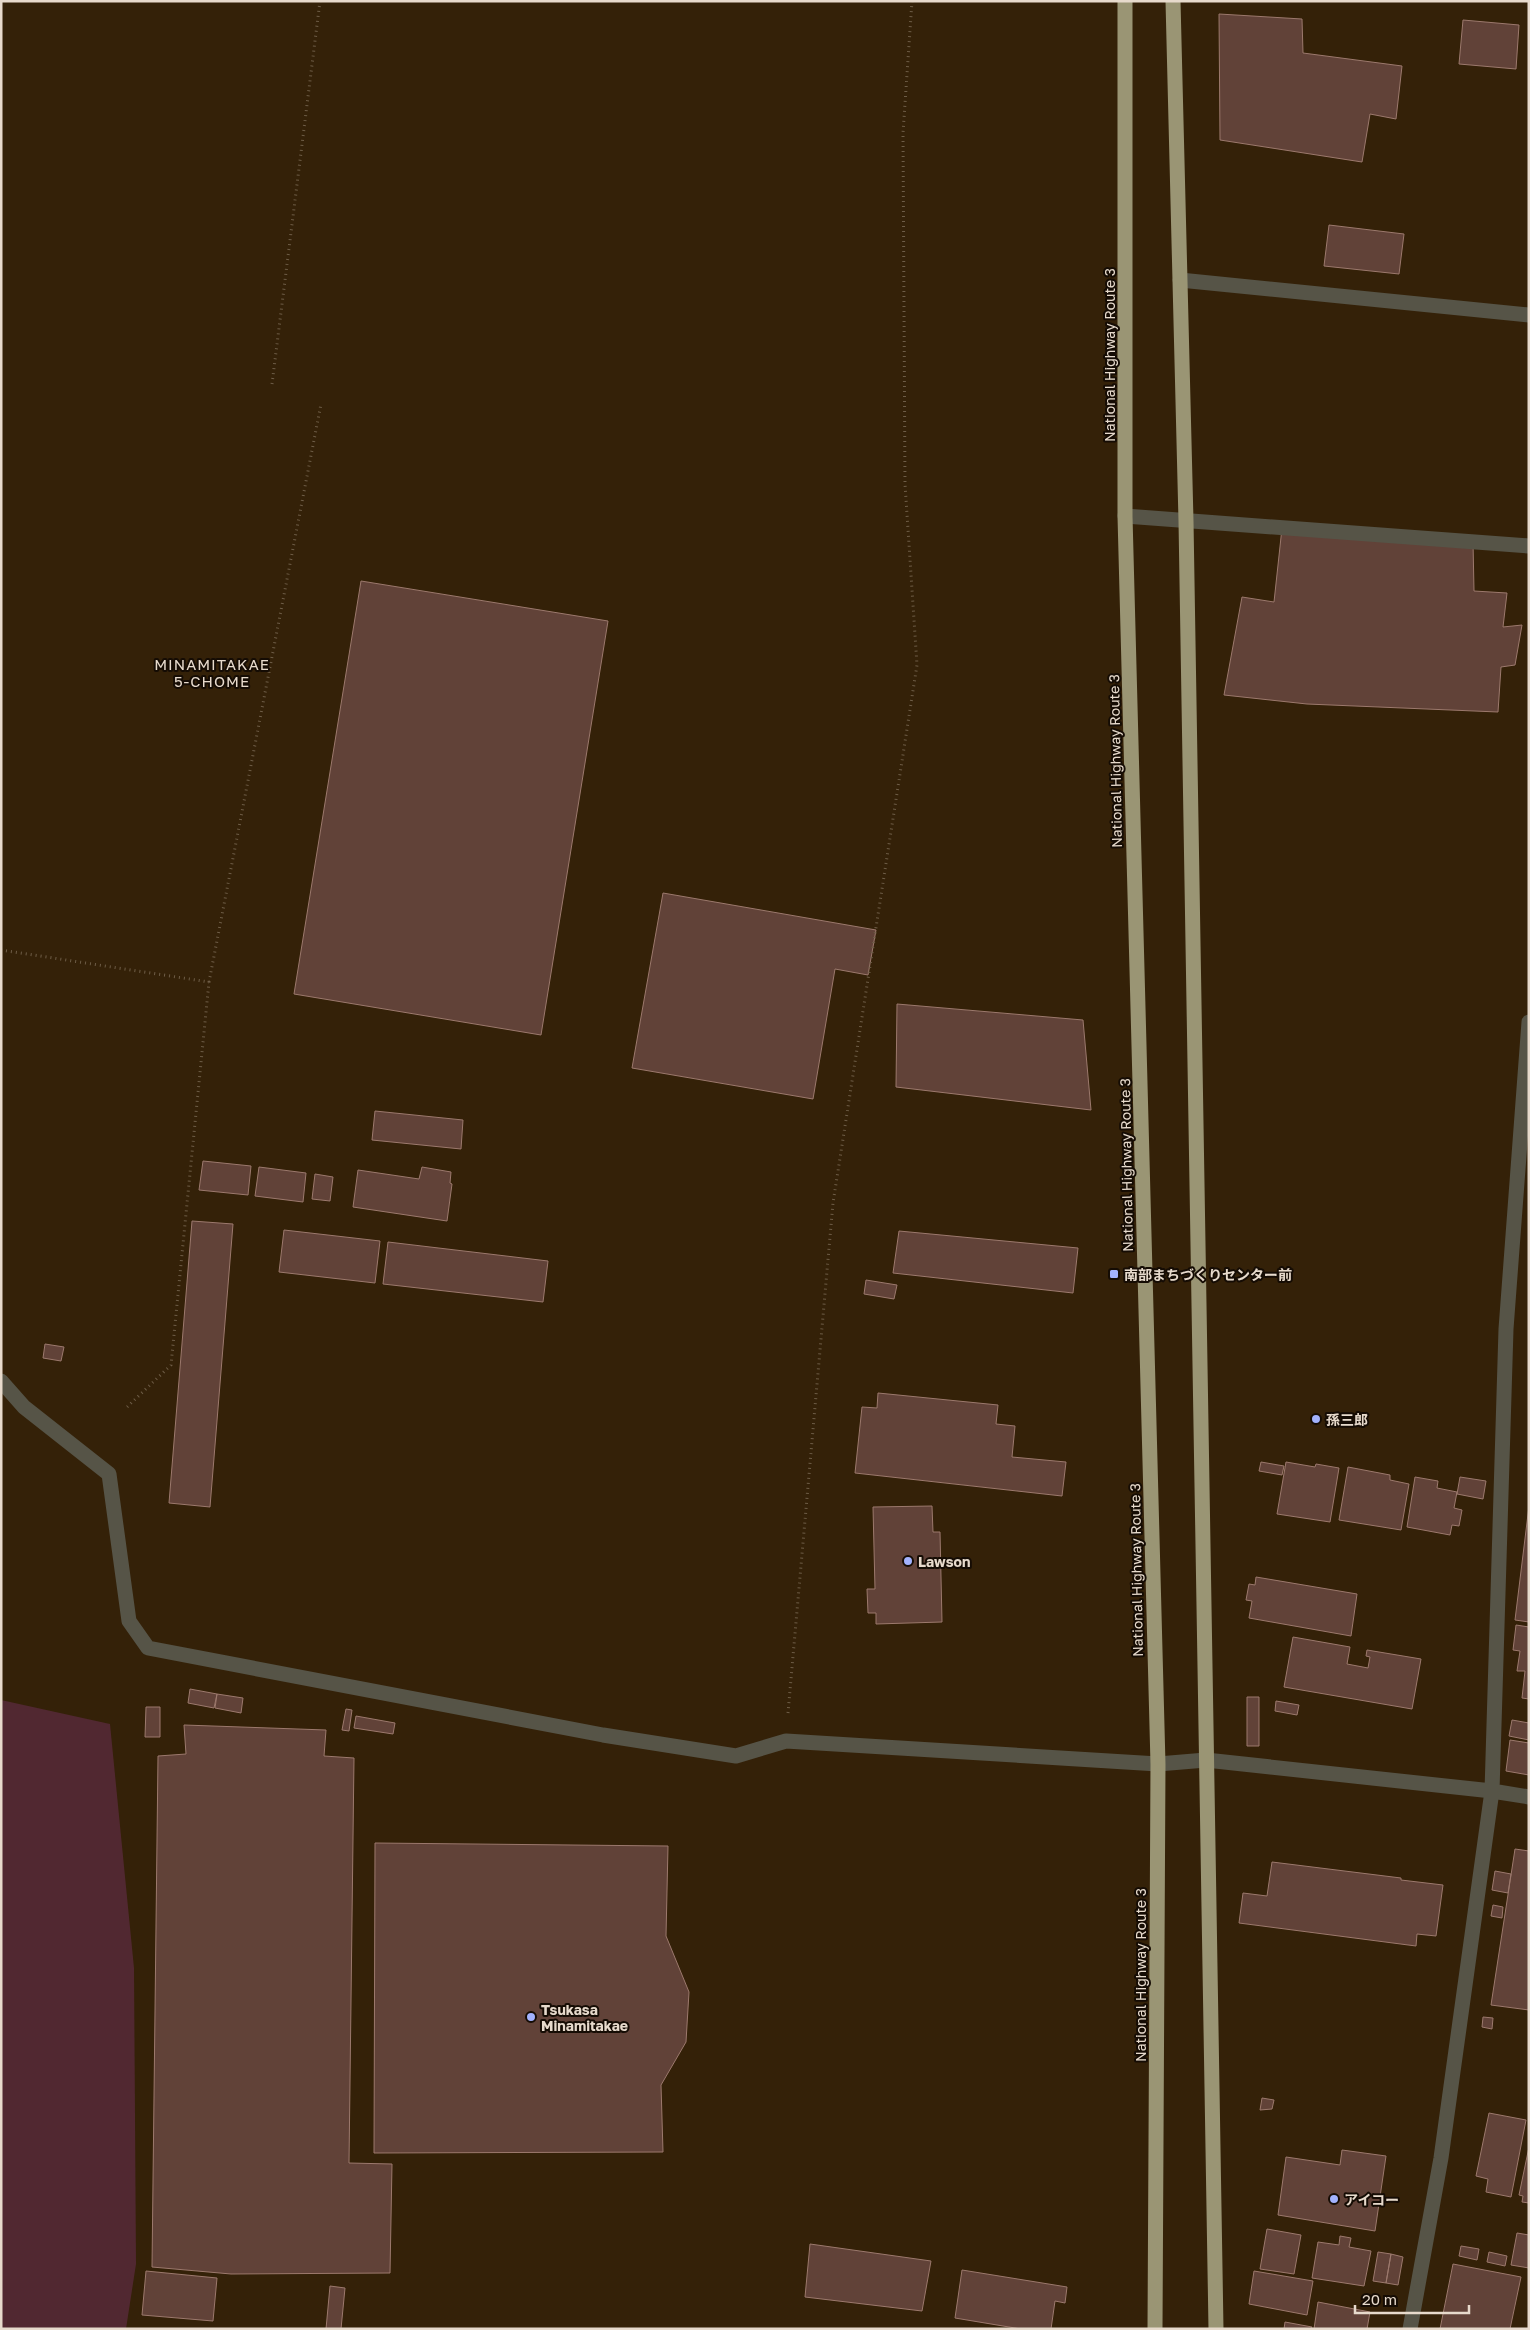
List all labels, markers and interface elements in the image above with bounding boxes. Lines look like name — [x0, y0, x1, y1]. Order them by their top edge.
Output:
street label: National Highway Route 3 — [1101, 268, 1118, 442]
district label: MINAMITAKAE 5-CHOME — [154, 655, 270, 690]
street label: National Highway Route 3 — [1105, 674, 1125, 848]
street label: National Highway Route 3 — [1116, 1078, 1136, 1252]
place label: 南部まちづくりセンター前 — [1124, 1266, 1292, 1283]
marker: 南部まちづくりセンター前 — [1108, 1268, 1120, 1280]
place label: 孫三郎 — [1326, 1411, 1368, 1428]
marker: 孫三郎 — [1310, 1413, 1322, 1425]
street label: National Highway Route 3 — [1126, 1483, 1146, 1657]
place label: Lawson — [918, 1553, 970, 1570]
marker: Lawson — [902, 1555, 914, 1567]
street label: National Highway Route 3 — [1132, 1888, 1149, 2062]
place label: Tsukasa Minamitakae — [541, 2001, 628, 2034]
marker: Tsukasa Minamitakae — [525, 2011, 537, 2023]
place label: アイコー — [1344, 2191, 1399, 2208]
marker: アイコー — [1328, 2193, 1340, 2205]
scale bar — [1355, 2282, 1469, 2314]
text: 20 m — [1362, 2290, 1397, 2308]

